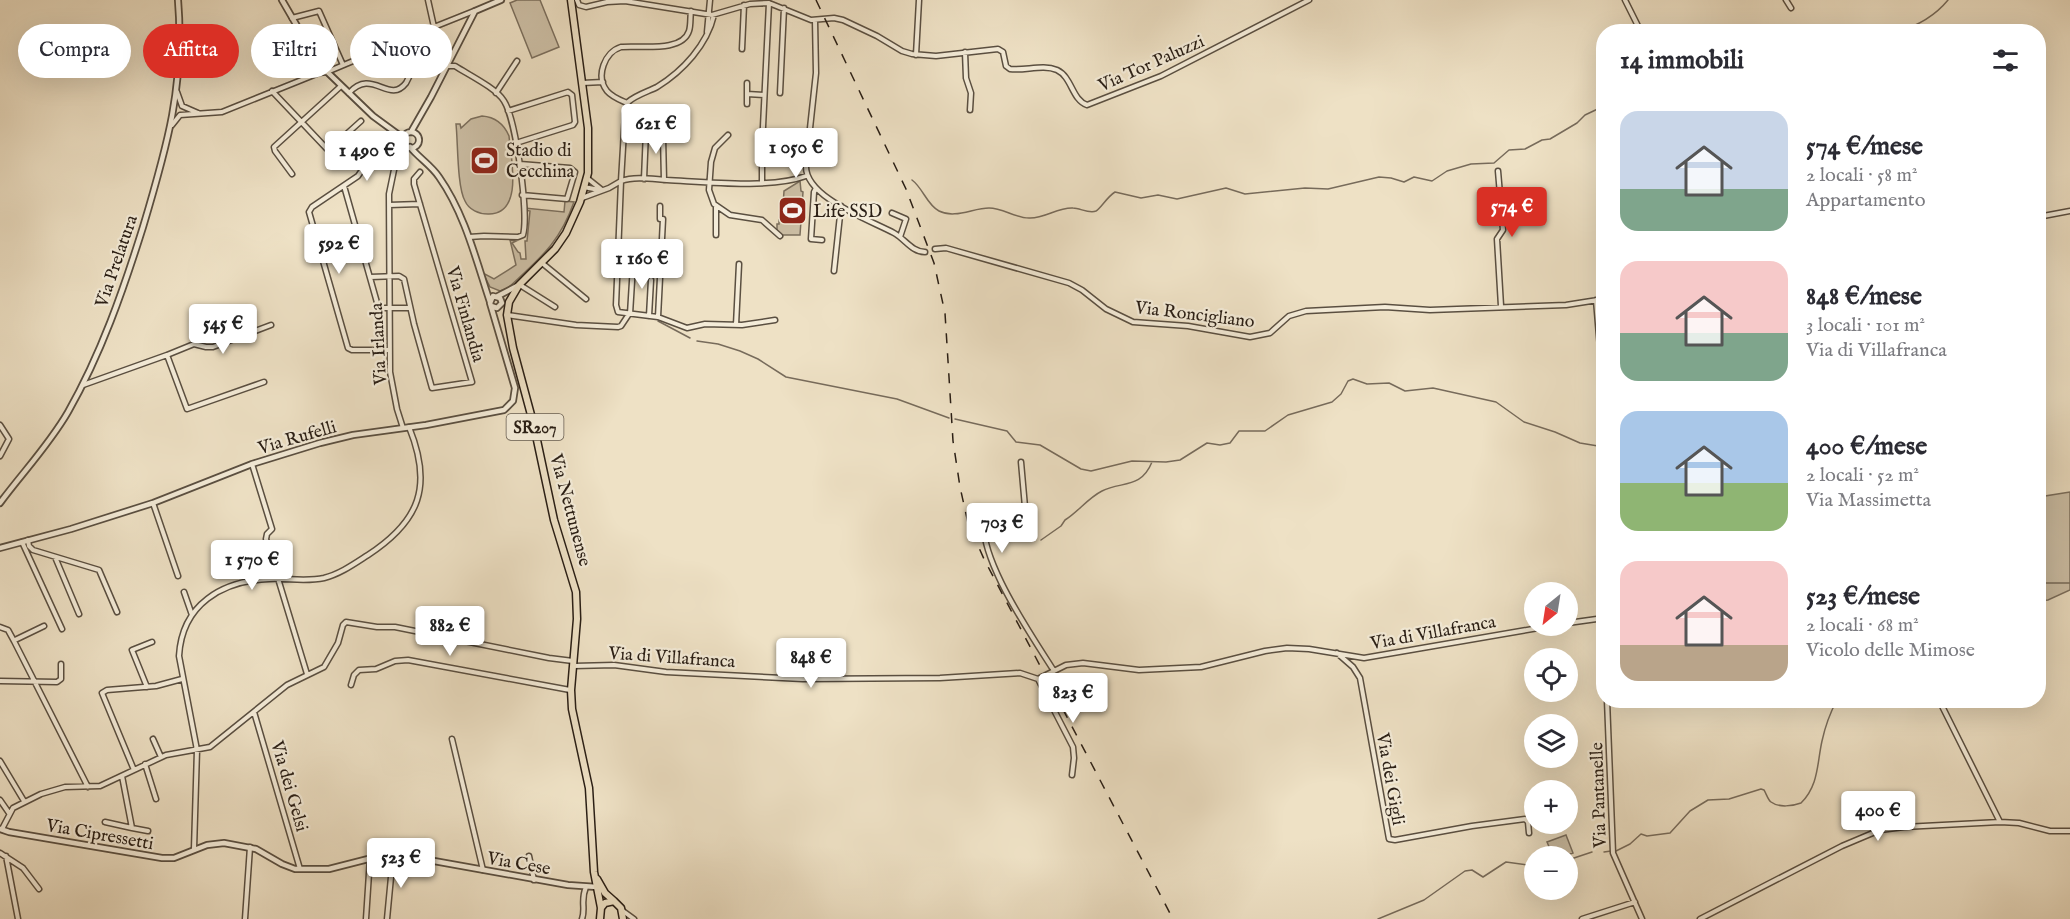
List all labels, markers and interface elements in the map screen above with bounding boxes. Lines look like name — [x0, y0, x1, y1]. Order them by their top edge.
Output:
chip: Compra — [18, 24, 131, 78]
chip: Affitta — [143, 24, 239, 78]
chip: Filtri — [251, 24, 338, 78]
chip: Nuovo — [350, 24, 452, 78]
street label: Via Tor Paluzzi — [1094, 31, 1208, 98]
text: 14 immobili — [1620, 44, 1744, 77]
icon: filters — [1989, 44, 2022, 77]
pin: 621 € — [614, 104, 698, 155]
text: 621 € — [635, 111, 677, 136]
pin: 1 050 € — [741, 128, 851, 179]
text: 574 €/mese — [1806, 130, 1923, 163]
pin: 1 490 € — [312, 131, 422, 182]
text: 1 050 € — [769, 135, 823, 160]
icon: home — [1668, 135, 1740, 207]
text: 1 490 € — [339, 138, 395, 163]
place label: Stadio di Cecchina — [506, 140, 575, 184]
sports icon: Stadio di Cecchina — [469, 144, 501, 176]
text: 2 locali · 58 m² — [1806, 163, 1918, 188]
pin: 574 € — [1470, 187, 1554, 238]
text: Appartamento — [1806, 188, 1925, 213]
text: 574 € — [1491, 194, 1533, 219]
sports icon: Life SSD — [776, 195, 808, 227]
place label: Life SSD — [813, 201, 882, 224]
street label: Via Prelatura — [91, 212, 144, 312]
pin: 592 € — [297, 224, 381, 275]
text: 592 € — [318, 231, 360, 256]
pin: 1 160 € — [587, 239, 697, 290]
text: 1 160 € — [615, 246, 669, 271]
street label: Via Finlandia — [440, 263, 489, 365]
text: 848 €/mese — [1806, 280, 1922, 313]
icon: home — [1668, 285, 1740, 357]
street label: Via Roncigliano — [1133, 297, 1256, 334]
street label: Via Irlanda — [366, 302, 393, 387]
pin: 545 € — [181, 304, 265, 355]
text: 545 € — [203, 311, 243, 336]
text: 3 locali · 101 m² — [1806, 313, 1925, 338]
text: Via di Villafranca — [1806, 338, 1947, 363]
road number: SR207 — [506, 414, 564, 440]
street label: Via Rufelli — [255, 416, 340, 461]
text: 400 €/mese — [1806, 430, 1927, 463]
icon: home — [1668, 435, 1740, 507]
street label: Via Nettunense — [543, 451, 596, 569]
text: 2 locali · 52 m² — [1806, 463, 1919, 488]
text: Via Massimetta — [1806, 488, 1931, 513]
pin: 703 € — [960, 503, 1044, 554]
text: 703 € — [981, 510, 1023, 535]
pin: 1 570 € — [197, 540, 307, 591]
text: 1 570 € — [225, 547, 279, 572]
text: 523 €/mese — [1806, 580, 1920, 613]
north arrow — [1524, 582, 1578, 636]
map controls — [1524, 582, 1578, 900]
icon: home — [1668, 585, 1740, 657]
pin: 882 € — [408, 606, 492, 657]
street label: Via di Villafranca — [1368, 611, 1498, 656]
text: 882 € — [429, 613, 471, 638]
text: 2 locali · 68 m² — [1806, 613, 1919, 638]
pin: 848 € — [769, 638, 853, 689]
text: Vicolo delle Mimose — [1806, 638, 1975, 663]
street label: Via di Villafranca — [607, 643, 736, 674]
text: 848 € — [790, 645, 832, 670]
button: locate — [1524, 648, 1578, 702]
pin: 823 € — [1031, 673, 1115, 724]
text: 823 € — [1053, 680, 1093, 705]
button: layers — [1524, 714, 1578, 768]
street label: Via dei Gigli — [1370, 730, 1409, 827]
street label: Via dei Gelsi — [264, 737, 313, 835]
street label: Via Pantanelle — [1586, 742, 1613, 849]
button: + — [1524, 780, 1578, 834]
pin: 400 € — [1836, 791, 1920, 842]
text: 400 € — [1855, 798, 1901, 823]
street label: Via Cipressetti — [43, 815, 155, 856]
pin: 523 € — [359, 838, 443, 889]
text: 523 € — [381, 845, 421, 870]
button: − — [1524, 846, 1578, 900]
street label: Via Cese — [484, 847, 552, 881]

